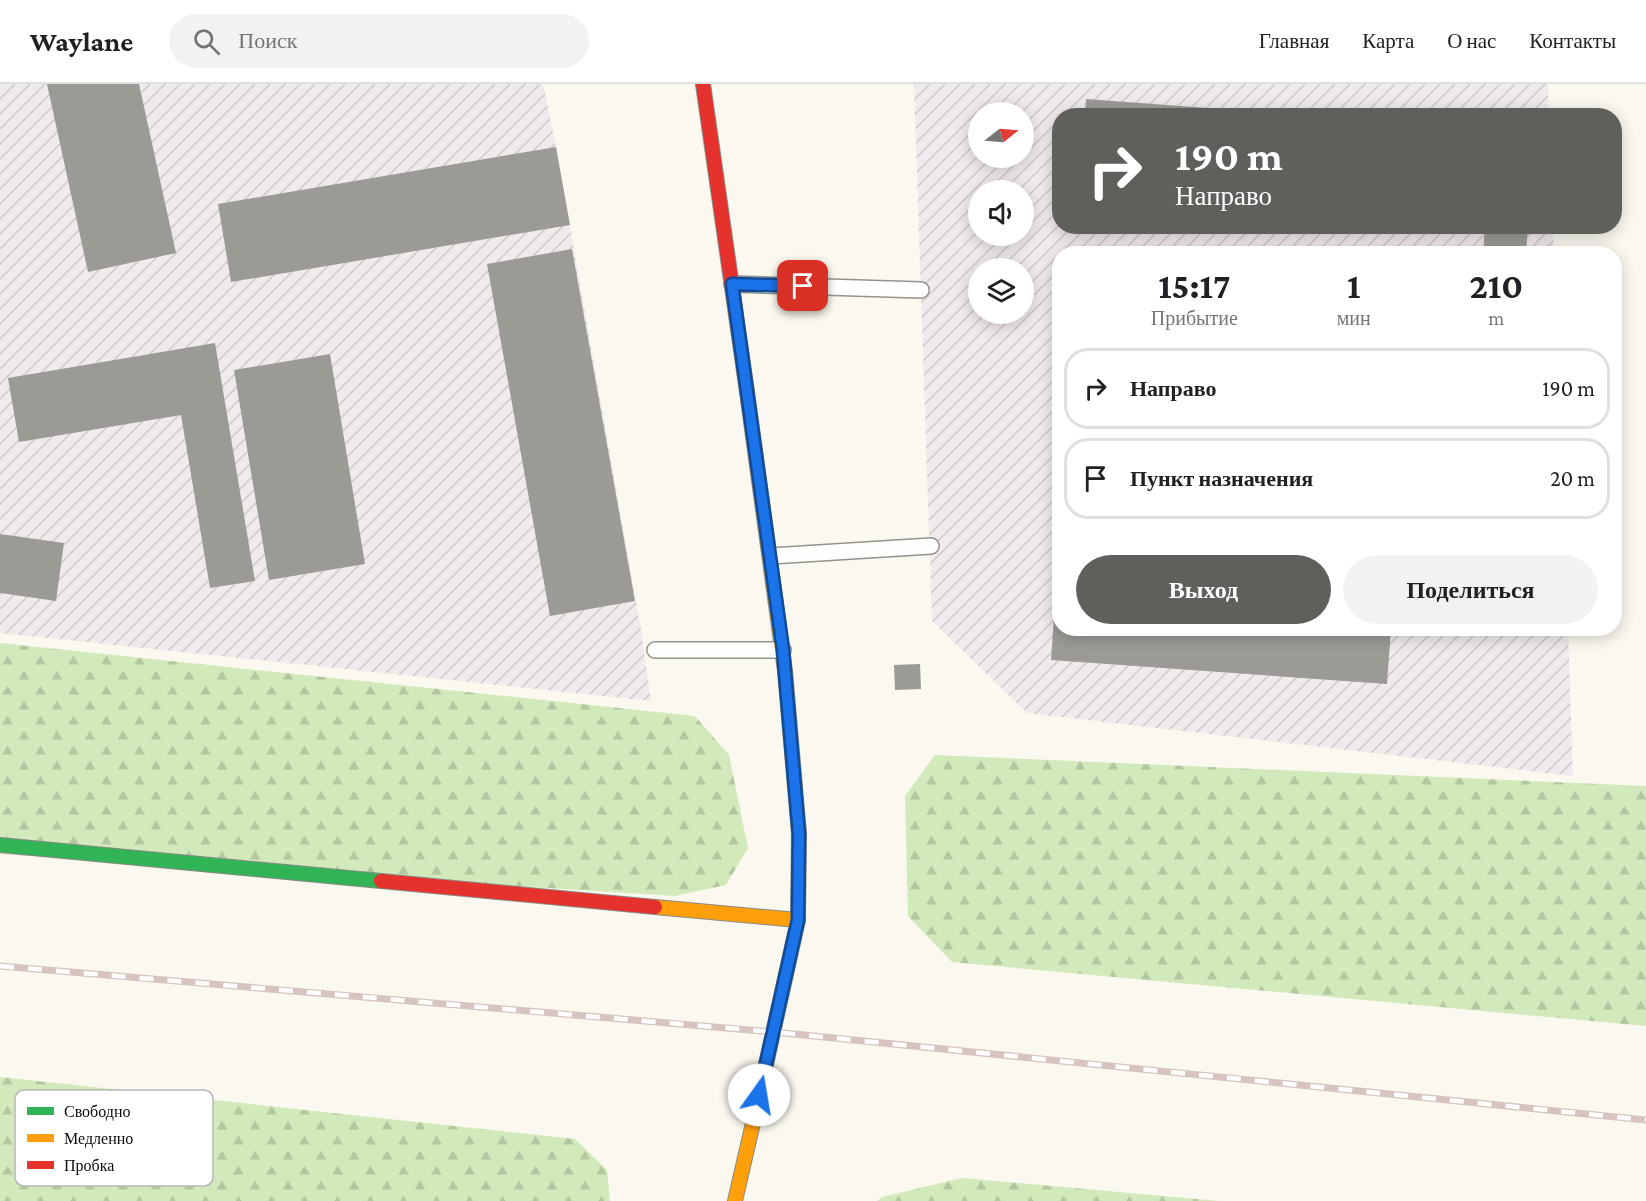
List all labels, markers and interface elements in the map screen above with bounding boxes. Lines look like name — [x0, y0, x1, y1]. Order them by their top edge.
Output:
search box — [169, 14, 589, 68]
icon: search — [190, 25, 223, 58]
text: Waylane — [30, 26, 133, 57]
text: Поиск — [238, 28, 297, 53]
text: Главная — [1259, 29, 1329, 53]
text: Карта — [1362, 29, 1414, 53]
text: О нас — [1447, 29, 1496, 53]
text: Контакты — [1529, 29, 1616, 53]
north arrow — [968, 102, 1034, 168]
map controls — [968, 102, 1034, 324]
icon: right — [1076, 132, 1154, 210]
text: 190 m — [1175, 132, 1283, 179]
button: sound — [968, 180, 1034, 246]
text: Направо — [1175, 181, 1272, 211]
button: layers — [968, 258, 1034, 324]
pin — [777, 260, 828, 311]
text: 15:17 — [1158, 266, 1230, 306]
text: 1 — [1347, 266, 1360, 306]
text: 210 — [1470, 266, 1523, 306]
icon: arrive — [786, 269, 819, 302]
text: Прибытие — [1151, 307, 1238, 329]
text: мин — [1337, 307, 1371, 329]
text: m — [1488, 307, 1504, 329]
icon: right — [1079, 372, 1112, 405]
text: Направо — [1130, 376, 1216, 401]
text: 190 m — [1542, 376, 1595, 401]
icon: arrive — [1079, 462, 1112, 495]
text: Пункт назначения — [1130, 466, 1313, 491]
text: 20 m — [1550, 466, 1595, 491]
button: Выход — [1076, 555, 1331, 624]
button: Поделиться — [1343, 555, 1598, 624]
position arrow — [727, 1063, 791, 1127]
legend — [15, 1090, 213, 1186]
text: Свободно — [64, 1103, 131, 1121]
text: Медленно — [64, 1130, 133, 1148]
text: Пробка — [64, 1157, 114, 1175]

